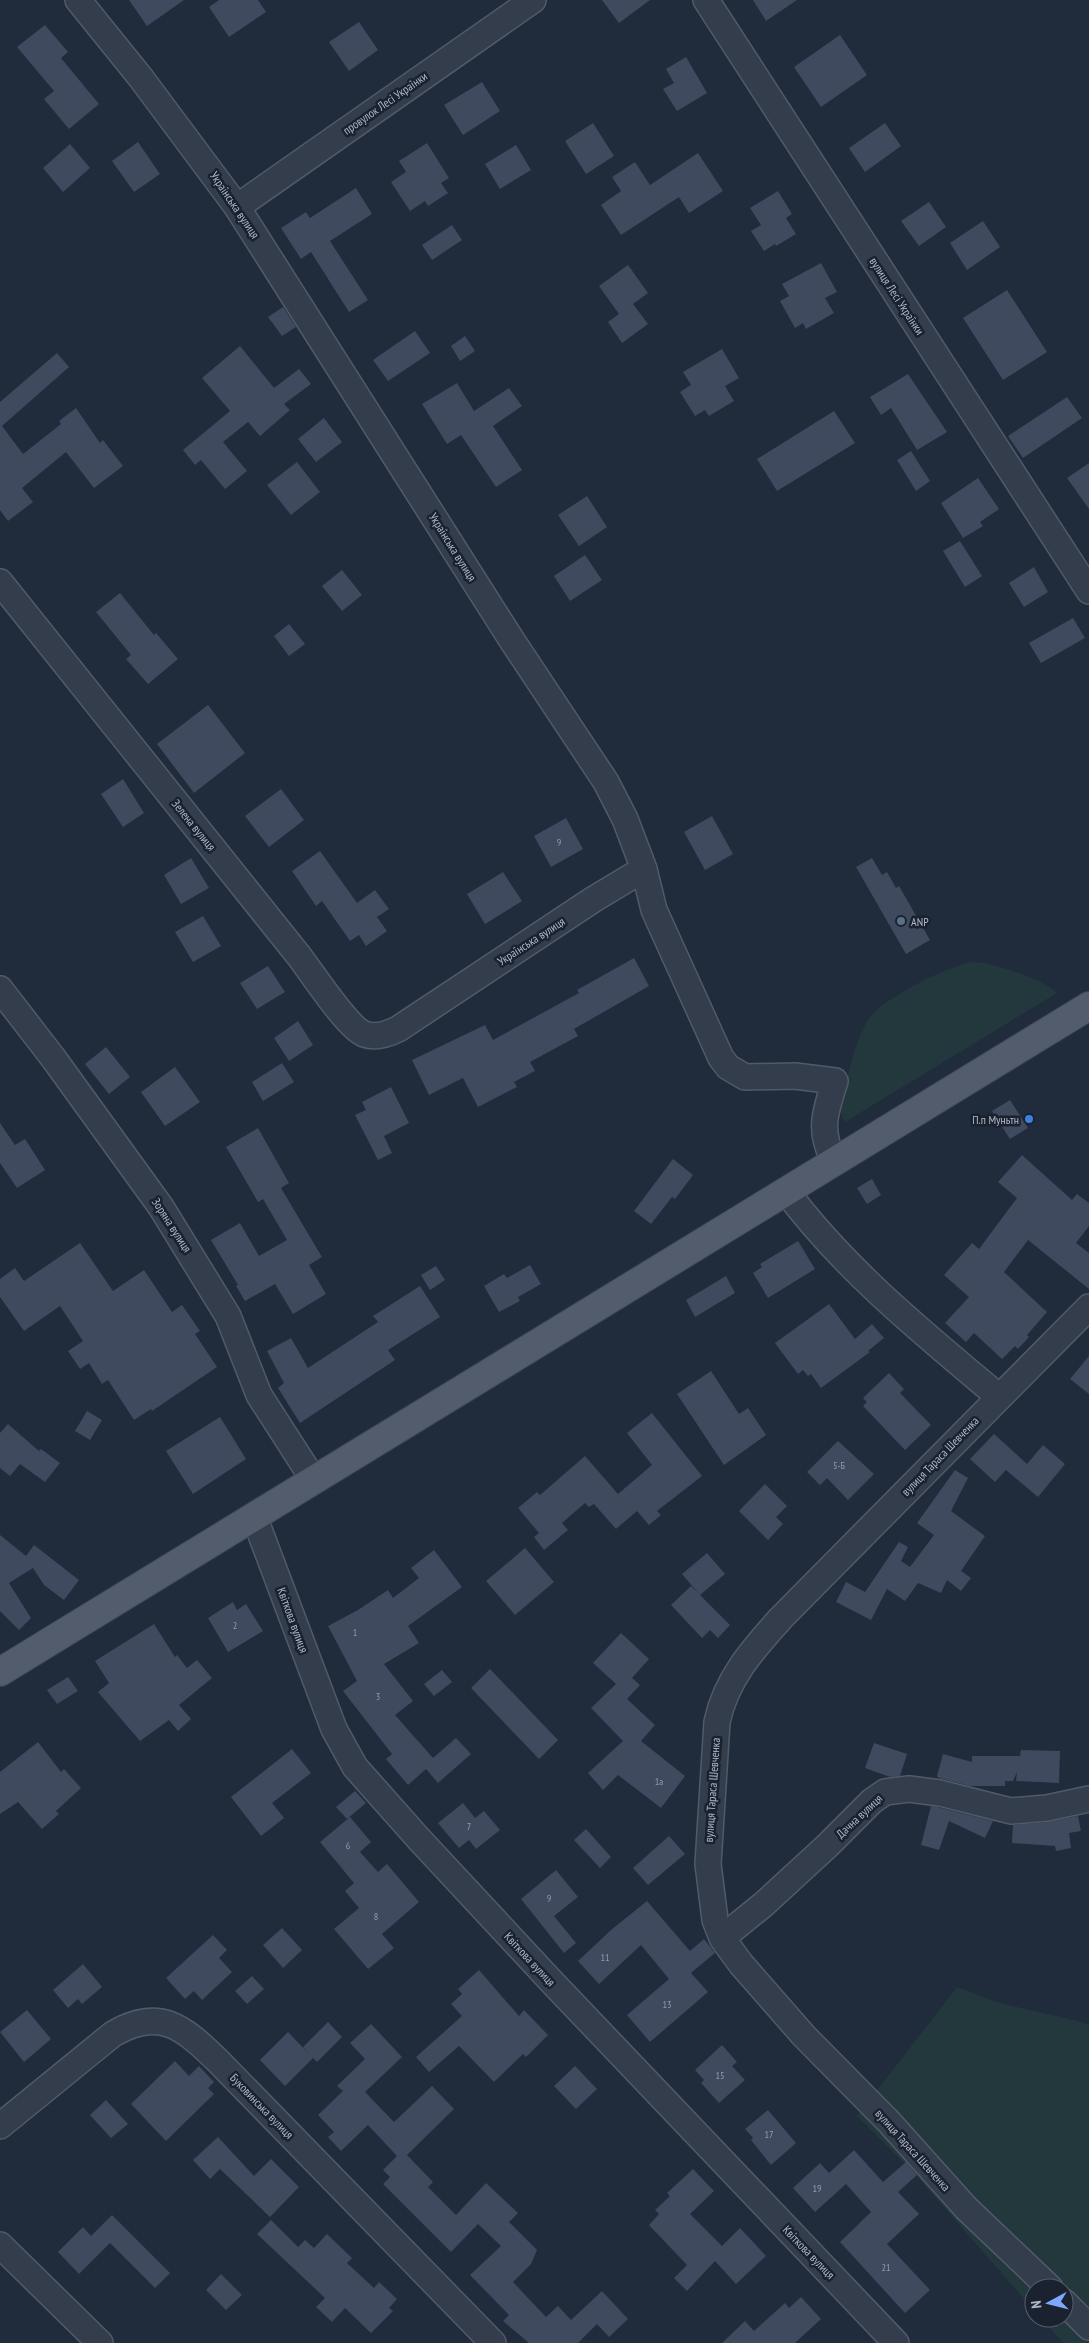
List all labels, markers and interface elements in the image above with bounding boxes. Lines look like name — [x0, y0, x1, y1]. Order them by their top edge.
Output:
street label: провулок Лесі Українки — [340, 68, 430, 138]
street label: Українська вулиця — [207, 169, 263, 242]
street label: вулиця Лесі Українки — [866, 254, 928, 338]
street label: Українська вулиця — [426, 510, 480, 584]
street label: Зелена вулиця — [169, 796, 219, 854]
house number: 9 — [557, 836, 561, 849]
street label: Українська вулиця — [494, 913, 568, 968]
place label: ANP — [911, 914, 929, 929]
marker: ANP — [895, 915, 907, 927]
place label: П.п Муньтн — [972, 1112, 1019, 1127]
marker: П.п Муньтн — [1023, 1113, 1035, 1125]
street label: Зоряна вулиця — [149, 1195, 195, 1255]
street label: вулиця Тараса Шевченка — [898, 1413, 982, 1499]
house number: 5-Б — [833, 1459, 845, 1472]
street label: Квіткова вулиця — [274, 1585, 312, 1655]
house number: 2 — [233, 1619, 237, 1632]
house number: 1 — [353, 1626, 357, 1639]
house number: 3 — [376, 1690, 380, 1703]
street label: вулиця Тараса Шевченка — [701, 1737, 723, 1843]
house number: 1а — [655, 1775, 663, 1788]
street label: Дачна вулиця — [833, 1791, 886, 1841]
house number: 7 — [467, 1820, 471, 1833]
house number: 6 — [346, 1839, 351, 1852]
house number: 9 — [547, 1892, 551, 1905]
house number: 8 — [374, 1910, 378, 1923]
street label: Квіткова вулиця — [501, 1929, 559, 1989]
house number: 11 — [601, 1951, 610, 1964]
house number: 13 — [663, 1998, 672, 2011]
house number: 15 — [716, 2069, 725, 2082]
street label: Буковинська вулиця — [227, 2070, 297, 2142]
street label: вулиця Тараса Шевченка — [872, 2106, 954, 2194]
house number: 17 — [765, 2128, 774, 2141]
house number: 19 — [813, 2182, 822, 2195]
street label: Квіткова вулиця — [780, 2222, 838, 2282]
house number: 21 — [882, 2261, 891, 2274]
north arrow — [1024, 2278, 1074, 2328]
text: N — [1027, 2300, 1045, 2309]

